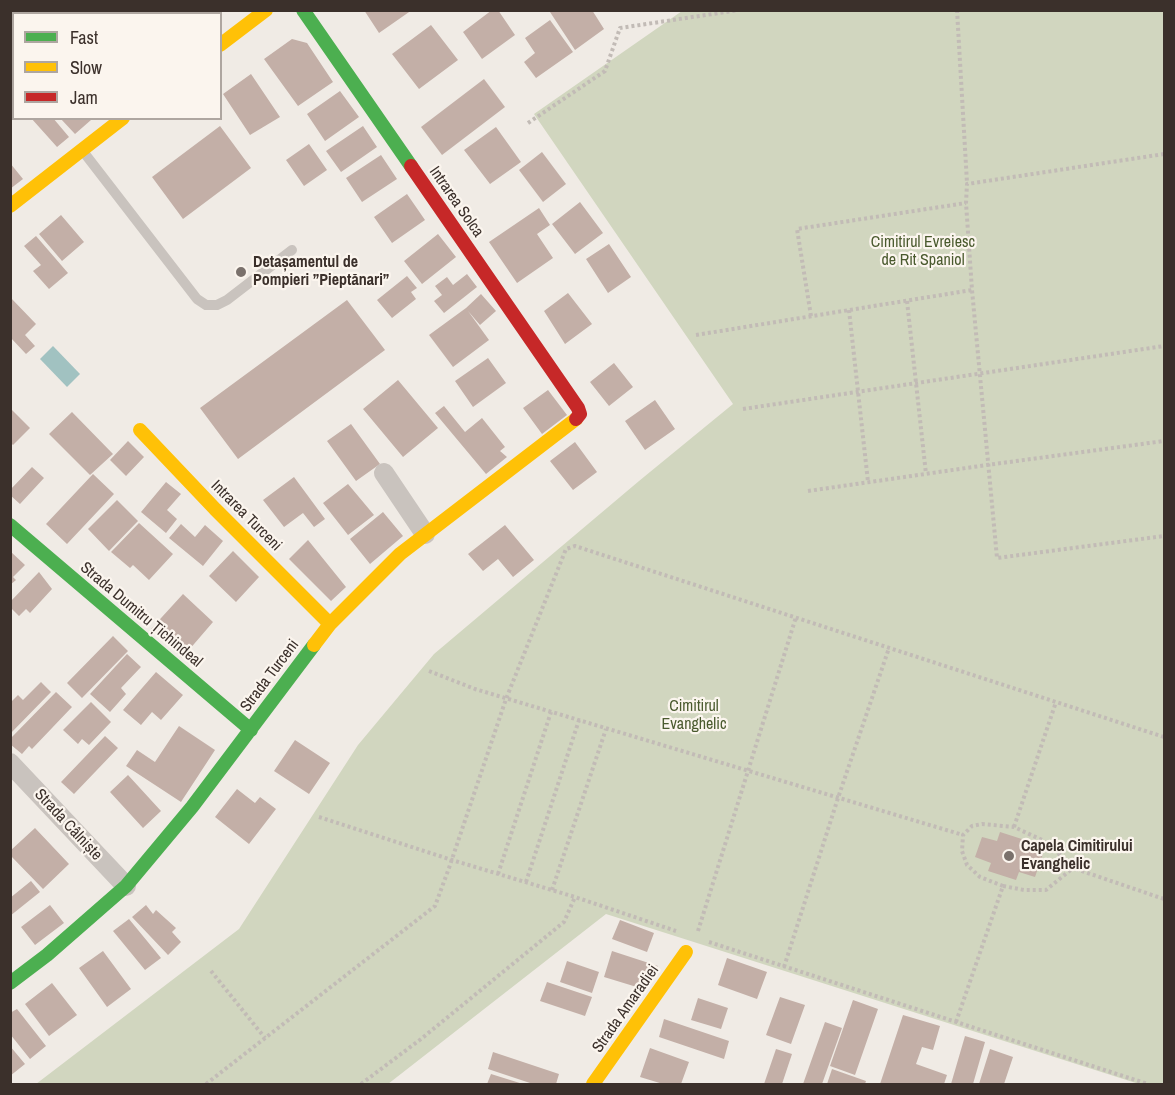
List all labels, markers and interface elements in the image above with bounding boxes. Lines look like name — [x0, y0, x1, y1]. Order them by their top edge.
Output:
legend — [12, 12, 222, 120]
text: Fast — [70, 25, 98, 50]
text: Slow — [70, 55, 102, 80]
text: Jam — [70, 85, 98, 110]
street label: Intrarea Solca — [425, 163, 487, 241]
park label: Cimitirul Evreiesc de Rit Spaniol — [871, 233, 975, 271]
place label: Detașamentul de Pompieri ”Pieptănari” — [253, 253, 389, 291]
marker: Detașamentul de Pompieri ”Pieptănari” — [234, 265, 248, 279]
street label: Intrarea Turceni — [207, 477, 285, 555]
street label: Strada Dumitru Țichindeal — [76, 558, 206, 672]
street label: Strada Turceni — [237, 636, 303, 716]
park label: Cimitirul Evanghelic — [662, 697, 726, 735]
street label: Strada Câlniște — [30, 785, 106, 865]
place label: Capela Cimitirului Evanghelic — [1021, 837, 1133, 875]
marker: Capela Cimitirului Evanghelic — [1002, 849, 1016, 863]
street label: Strada Amaradiei — [589, 961, 663, 1057]

